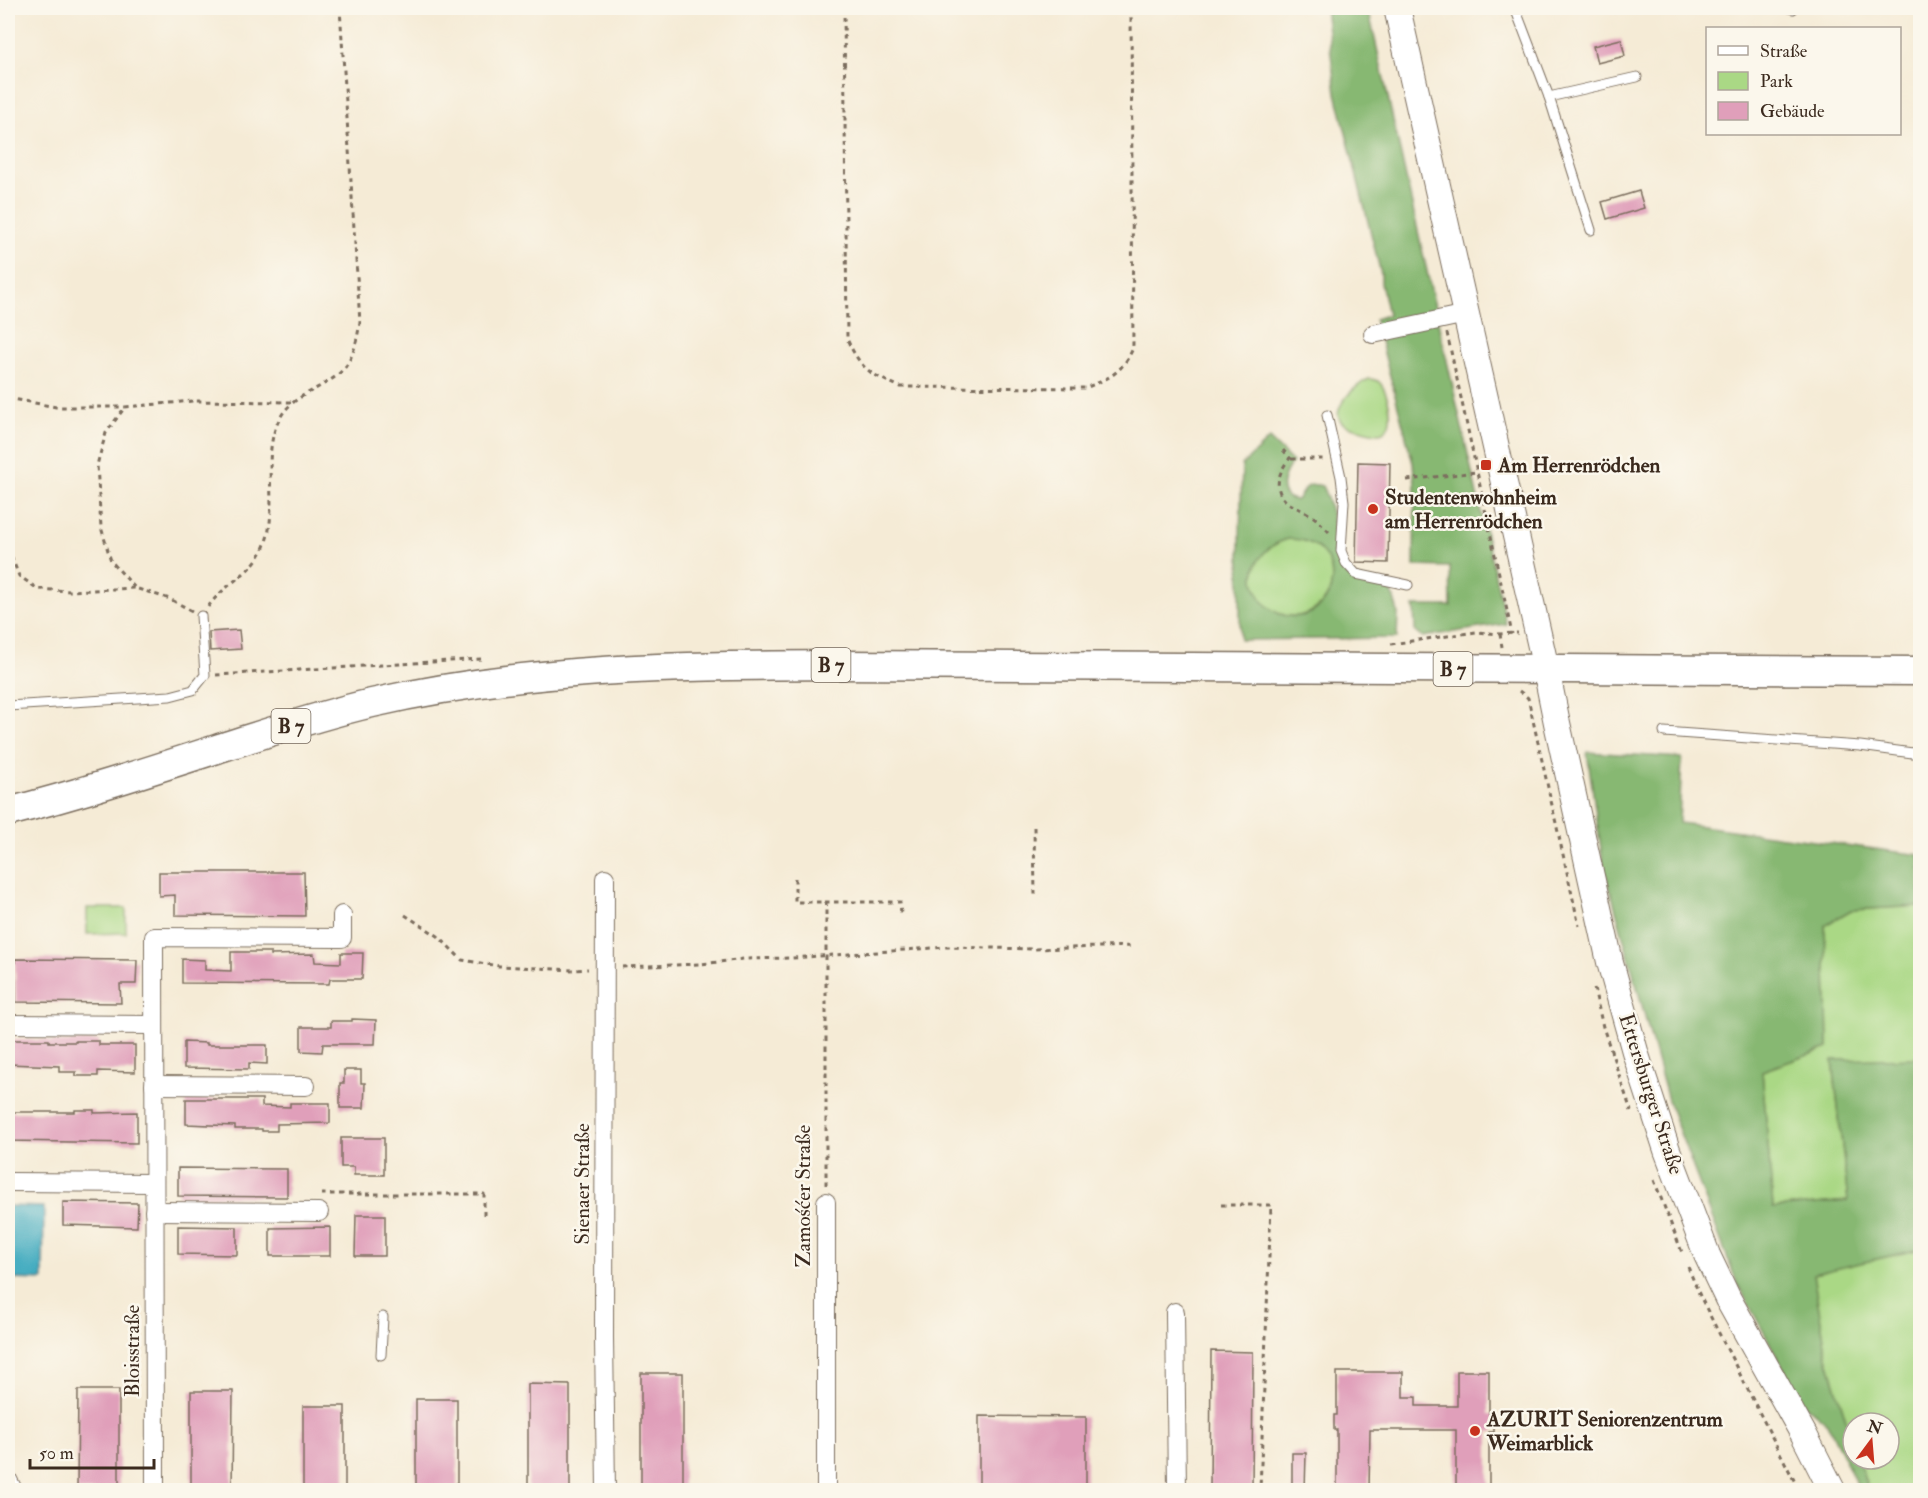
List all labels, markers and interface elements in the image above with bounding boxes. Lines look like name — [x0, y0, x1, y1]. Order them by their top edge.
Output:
legend — [1706, 27, 1901, 135]
text: Straße — [1760, 40, 1808, 63]
text: Park — [1760, 70, 1793, 93]
text: Gebäude — [1760, 100, 1825, 123]
place label: Am Herrenrödchen — [1497, 452, 1660, 479]
marker: Am Herrenrödchen — [1479, 458, 1493, 472]
place label: Studentenwohnheim am Herrenrödchen — [1385, 484, 1557, 535]
marker: Studentenwohnheim am Herrenrödchen — [1366, 502, 1380, 516]
road number: B 7 — [812, 648, 850, 682]
road number: B 7 — [1434, 652, 1472, 686]
road number: B 7 — [272, 709, 310, 743]
street label: Ettersburger Straße — [1612, 1010, 1690, 1178]
street label: Sienaer Straße — [569, 1123, 596, 1245]
street label: Zamośćer Straße — [790, 1125, 817, 1267]
street label: Bloisstraße — [119, 1305, 146, 1397]
place label: AZURIT Seniorenzentrum Weimarblick — [1486, 1406, 1724, 1457]
north arrow — [1841, 1411, 1901, 1471]
text: N — [1864, 1416, 1885, 1439]
marker: AZURIT Seniorenzentrum Weimarblick — [1468, 1424, 1482, 1438]
scale bar — [30, 1432, 154, 1470]
text: 50 m — [39, 1442, 74, 1465]

